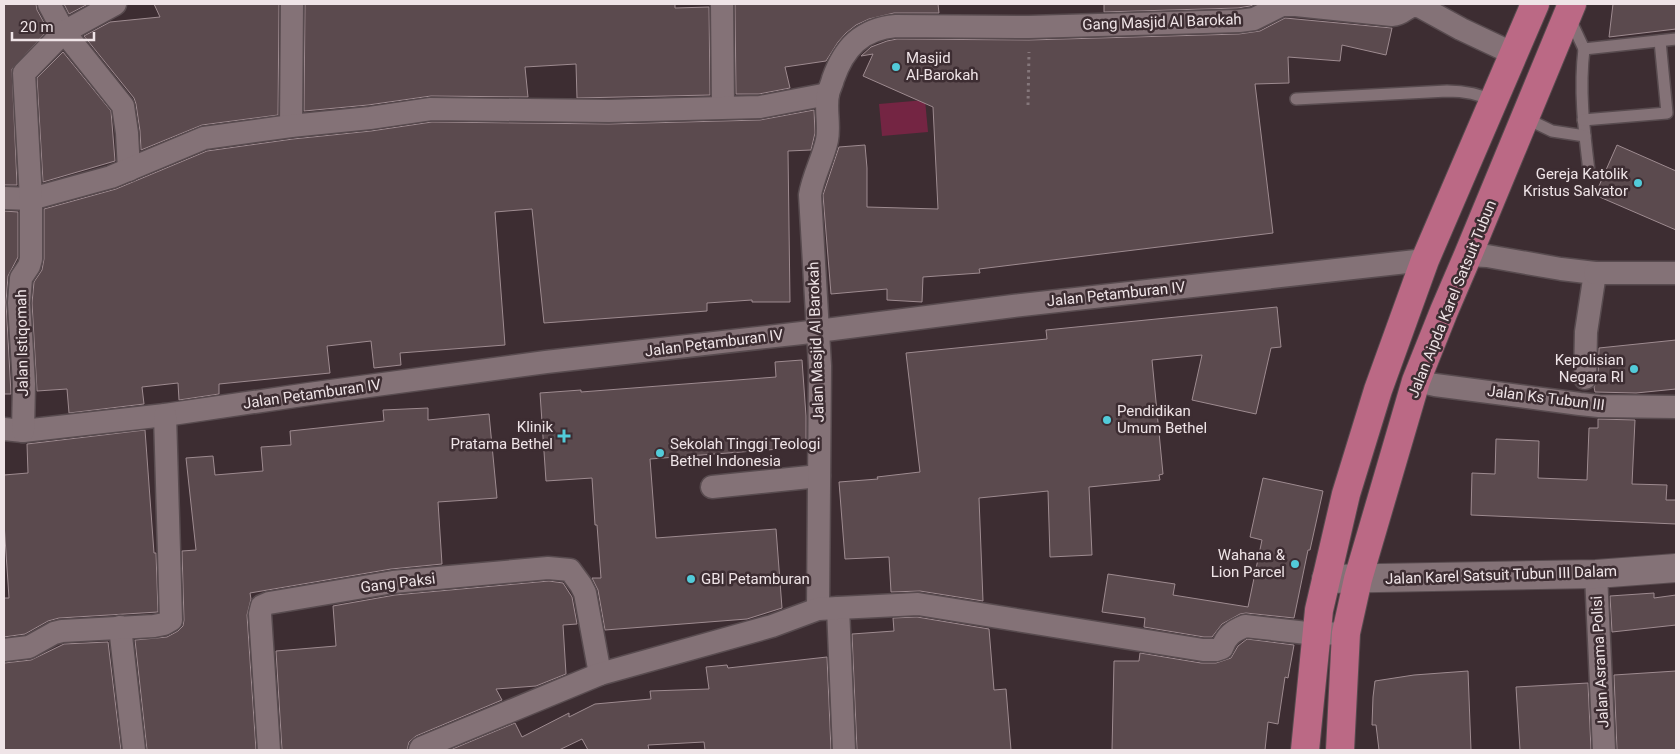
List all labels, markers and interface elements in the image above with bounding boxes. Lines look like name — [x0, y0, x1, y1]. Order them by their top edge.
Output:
scale bar — [12, 10, 95, 42]
street label: Gang Masjid Al Barokah — [1082, 10, 1242, 34]
text: 20 m — [20, 18, 54, 36]
place label: Masjid Al-Barokah — [906, 49, 979, 84]
marker: Masjid Al-Barokah — [890, 61, 902, 73]
place label: Gereja Katolik Kristus Salvator — [1523, 165, 1628, 200]
marker: Gereja Katolik Kristus Salvator — [1632, 177, 1644, 189]
street label: Jalan Aipda Karel Satsuit Tubun — [1404, 197, 1500, 401]
street label: Jalan Masjid Al Barokah — [804, 261, 828, 423]
street label: Jalan Petamburan IV — [1046, 278, 1187, 310]
street label: Jalan Istiqomah — [12, 289, 32, 397]
street label: Jalan Petamburan IV — [644, 326, 785, 360]
place label: Kepolisian Negara RI — [1555, 351, 1624, 386]
marker: Kepolisian Negara RI — [1628, 363, 1640, 375]
street label: Jalan Petamburan IV — [242, 375, 383, 413]
street label: Jalan Ks Tubun III — [1486, 382, 1606, 414]
place label: Pendidikan Umum Bethel — [1117, 402, 1207, 437]
marker: Pendidikan Umum Bethel — [1101, 414, 1113, 426]
place label: Klinik Pratama Bethel — [450, 418, 553, 453]
marker: Klinik Pratama Bethel — [557, 429, 571, 443]
place label: Sekolah Tinggi Teologi Bethel Indonesia — [670, 435, 820, 470]
marker: Sekolah Tinggi Teologi Bethel Indonesia — [654, 447, 666, 459]
place label: Wahana & Lion Parcel — [1211, 546, 1286, 581]
marker: Wahana & Lion Parcel — [1289, 558, 1301, 570]
street label: Jalan Karel Satsuit Tubun III Dalam — [1385, 562, 1617, 588]
street label: Gang Paksi — [360, 569, 436, 597]
place label: GBI Petamburan — [701, 570, 810, 588]
marker: GBI Petamburan — [685, 573, 697, 585]
street label: Jalan Asrama Polisi — [1588, 595, 1612, 729]

